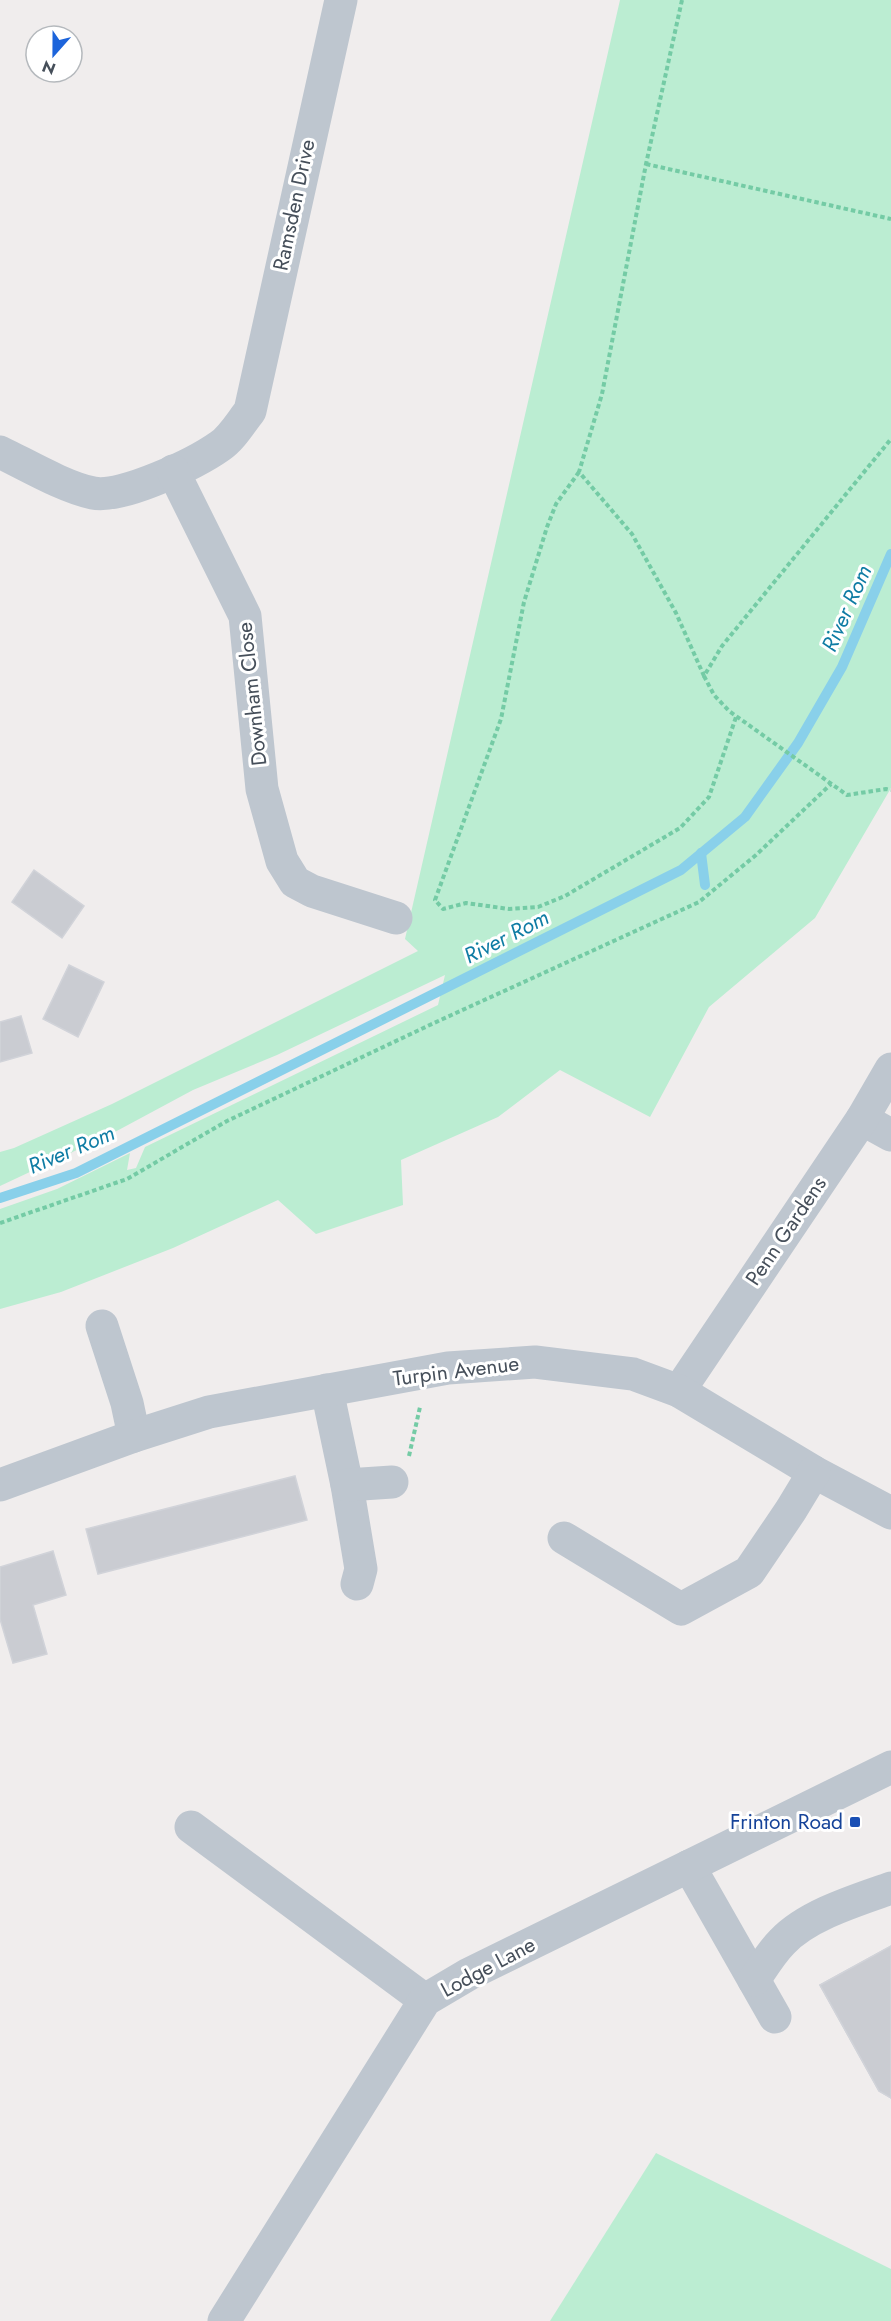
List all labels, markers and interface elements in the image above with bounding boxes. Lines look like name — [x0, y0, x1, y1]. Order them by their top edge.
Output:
north arrow — [24, 24, 84, 84]
text: N — [39, 55, 59, 81]
street label: Ramsden Drive — [265, 136, 323, 273]
water label: River Rom — [813, 560, 879, 656]
street label: Downham Close — [230, 620, 274, 767]
water label: River Rom — [458, 901, 554, 971]
water label: River Rom — [23, 1116, 119, 1182]
street label: Penn Gardens — [738, 1170, 834, 1292]
street label: Turpin Avenue — [391, 1348, 521, 1394]
place label: Frinton Road — [730, 1807, 843, 1837]
marker: Frinton Road — [848, 1815, 862, 1829]
street label: Lodge Lane — [435, 1929, 541, 2005]

